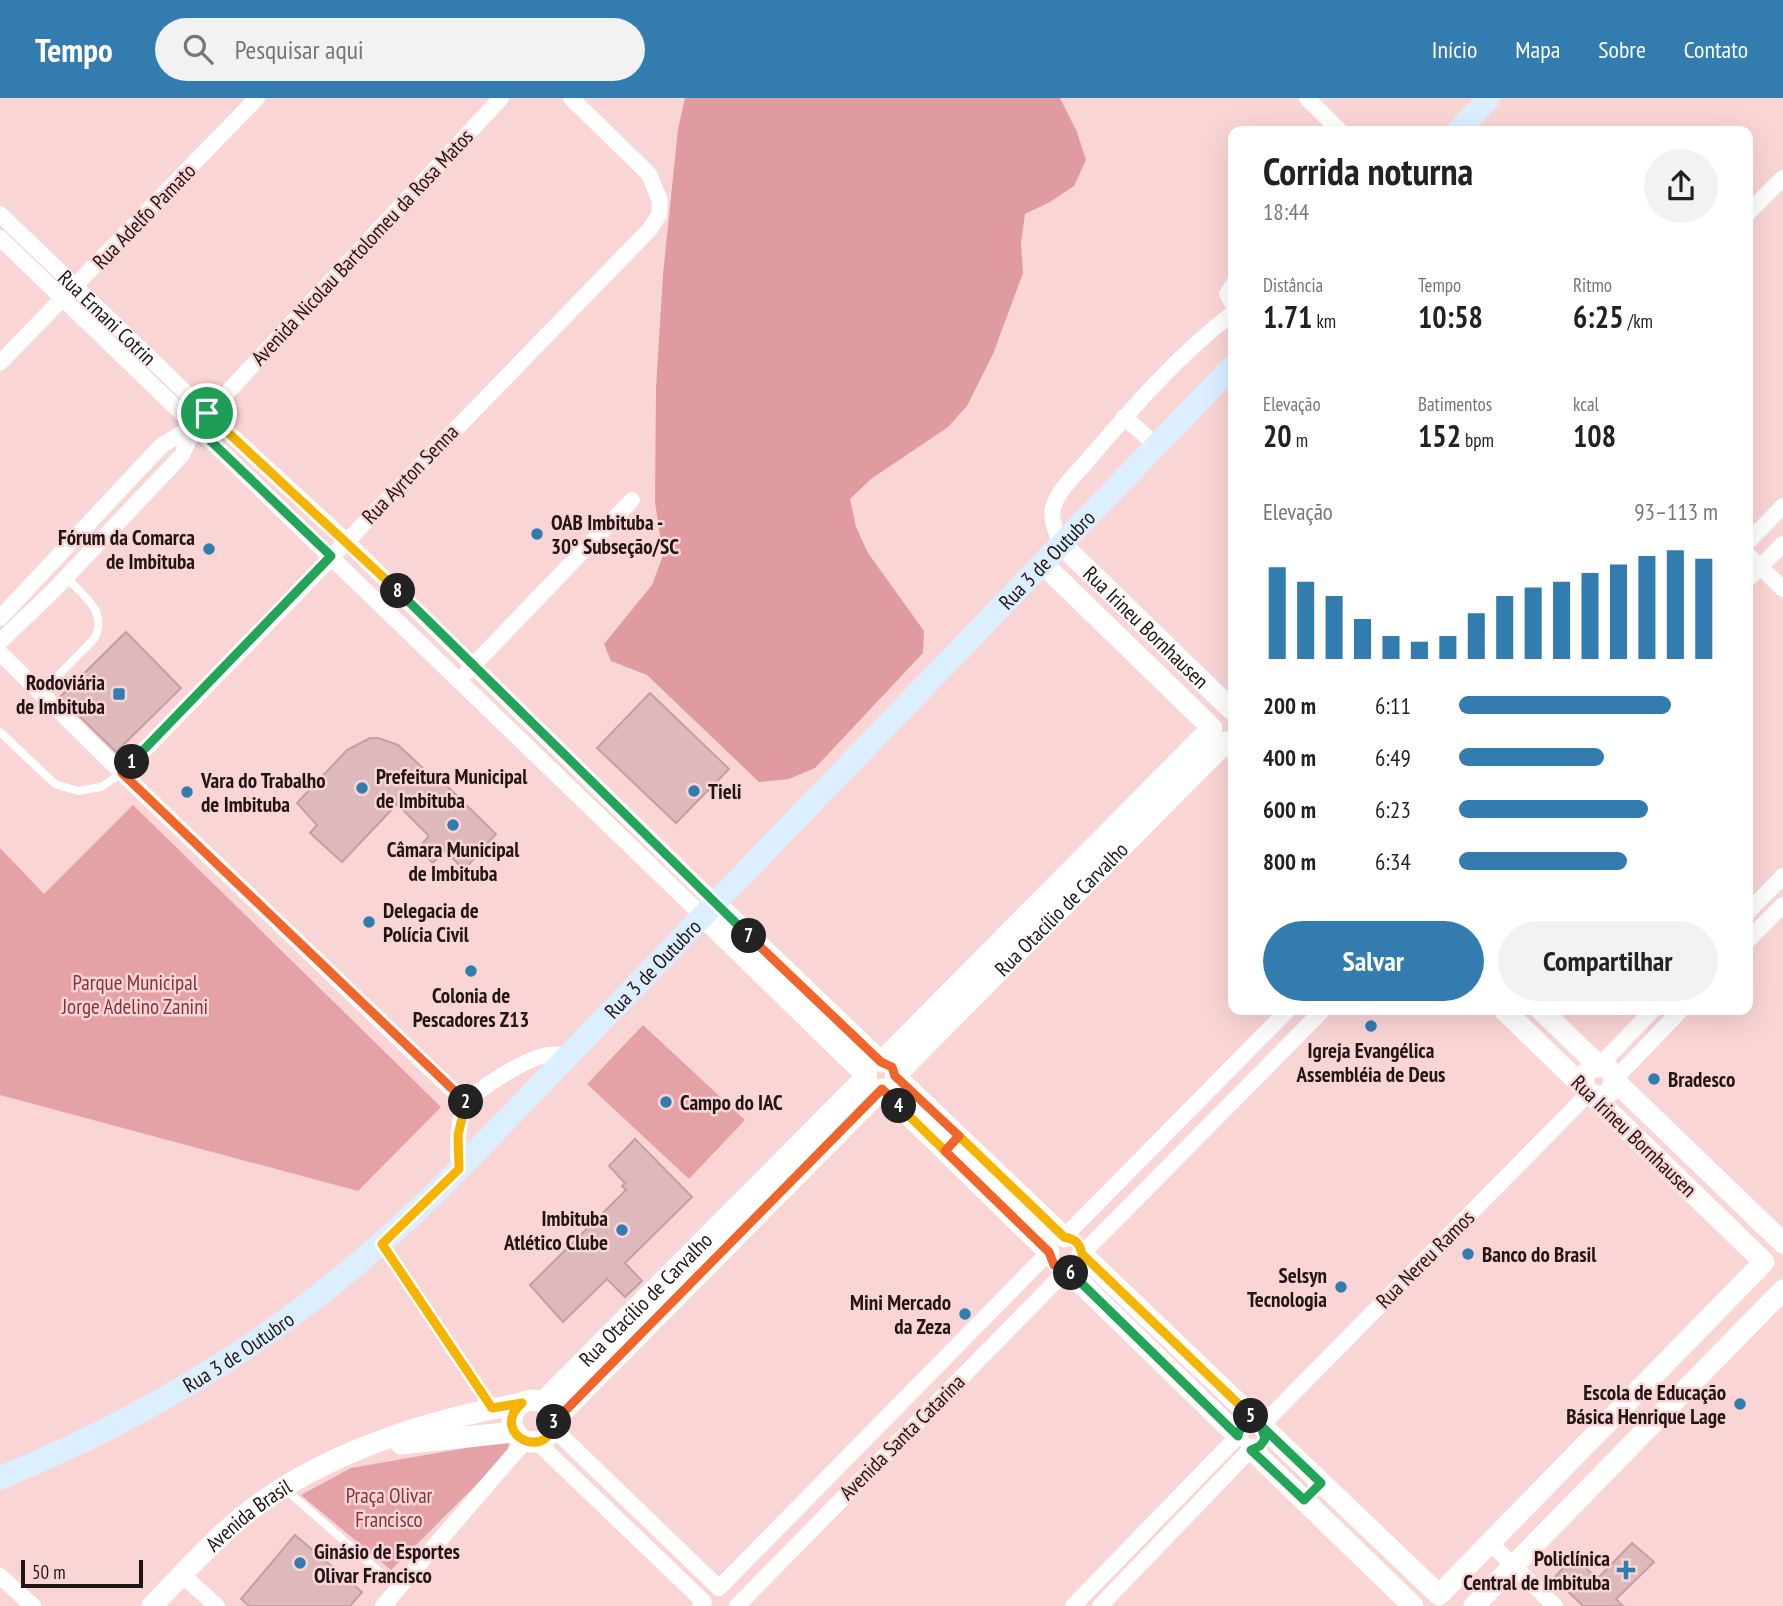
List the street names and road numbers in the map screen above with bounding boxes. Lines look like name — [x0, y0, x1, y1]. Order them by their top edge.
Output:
street label: Avenida Nicolau Bartolomeu da Rosa Matos — [245, 123, 479, 371]
street label: Rua Adelfo Pamato — [87, 157, 201, 275]
street label: Rua Ernani Cotrin — [53, 264, 162, 371]
street label: Rua Ayrton Senna — [356, 419, 464, 529]
street label: Rua 3 de Outubro — [993, 504, 1101, 615]
street label: Rua Irineu Bornhausen — [1078, 560, 1215, 694]
street label: Rua Otacílio de Carvalho — [988, 836, 1133, 982]
street label: Rua 3 de Outubro — [598, 913, 706, 1024]
street label: Rua Irineu Bornhausen — [1565, 1069, 1703, 1203]
street label: Rua Nereu Ramos — [1370, 1204, 1480, 1314]
street label: Rua Otacílio de Carvalho — [573, 1226, 718, 1372]
street label: Rua 3 de Outubro — [178, 1305, 299, 1398]
street label: Avenida Santa Catarina — [833, 1368, 971, 1506]
street label: Avenida Brasil — [199, 1472, 296, 1557]

